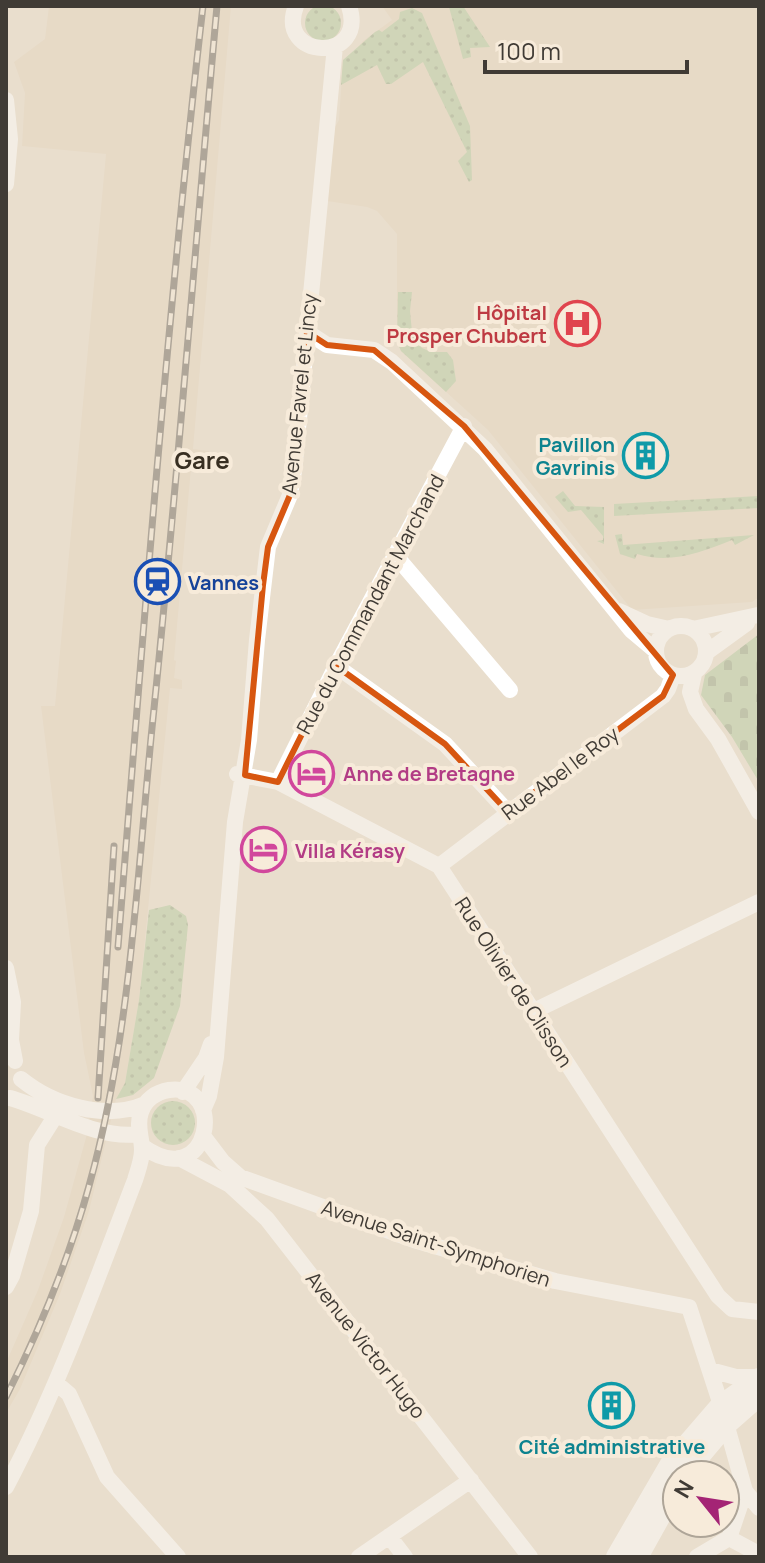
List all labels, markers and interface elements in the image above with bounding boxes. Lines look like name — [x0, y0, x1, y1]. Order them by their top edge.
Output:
scale bar — [485, 24, 687, 74]
text: 100 m — [497, 34, 561, 67]
street label: Avenue Favrel et Lincy — [275, 292, 323, 496]
place label: Hôpital Prosper Chubert — [386, 299, 547, 349]
hospital icon: Hôpital Prosper Chubert — [554, 299, 602, 347]
place label: Pavillon Gavrinis — [536, 431, 615, 481]
building icon: Pavillon Gavrinis — [622, 431, 670, 479]
district label: Gare — [174, 443, 230, 476]
street label: Rue du Commandant Marchand — [290, 469, 450, 739]
station icon: Vannes — [133, 558, 181, 606]
place label: Vannes — [188, 569, 259, 596]
street label: Rue Abel le Roy — [496, 720, 624, 826]
hotel icon: Anne de Bretagne — [288, 749, 336, 797]
place label: Anne de Bretagne — [343, 760, 515, 787]
hotel icon: Villa Kérasy — [240, 826, 288, 874]
place label: Villa Kérasy — [295, 837, 406, 864]
street label: Rue Olivier de Clisson — [449, 892, 579, 1072]
street label: Avenue Saint-Symphorien — [318, 1193, 554, 1293]
street label: Avenue Victor Hugo — [300, 1266, 432, 1424]
building icon: Cité administrative — [588, 1382, 636, 1430]
place label: Cité administrative — [519, 1433, 705, 1460]
north arrow — [661, 1459, 741, 1539]
text: N — [667, 1475, 701, 1503]

